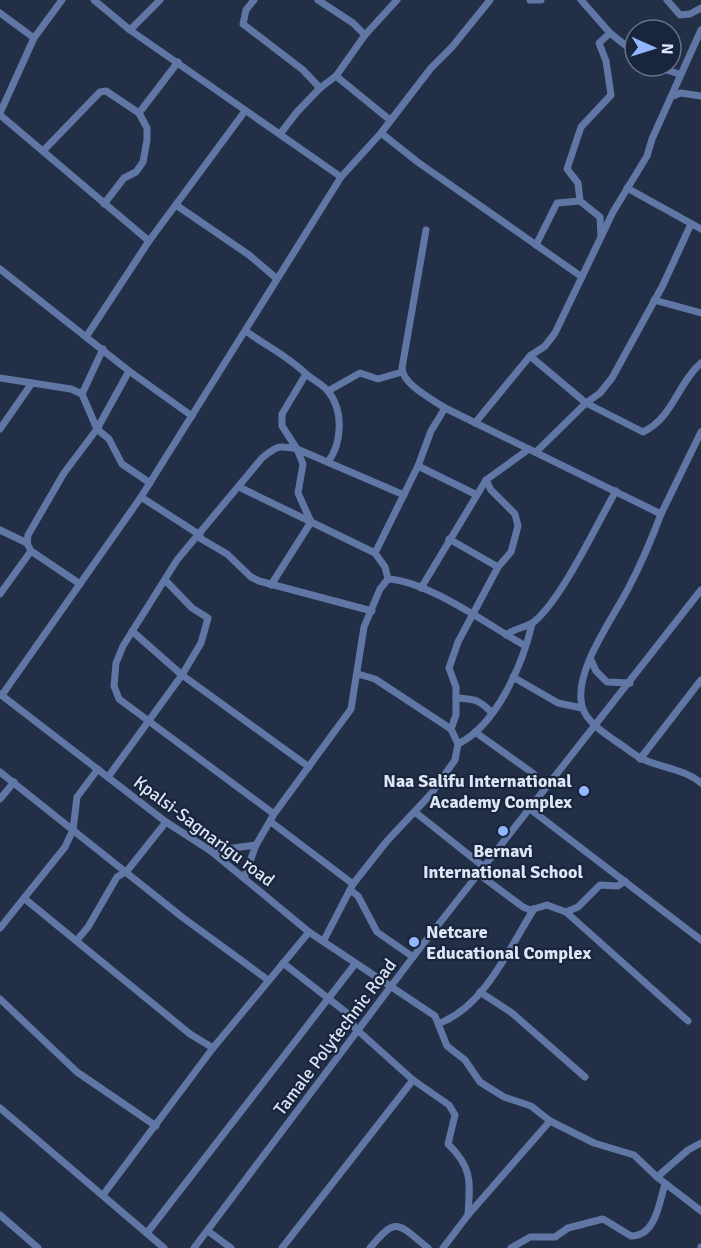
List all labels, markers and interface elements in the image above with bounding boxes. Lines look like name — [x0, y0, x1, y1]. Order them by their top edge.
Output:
north arrow — [623, 18, 683, 78]
text: N — [657, 43, 677, 55]
place label: Naa Salifu International Academy Complex — [383, 770, 572, 813]
street label: Kpalsi-Sagnarigu road — [129, 771, 279, 891]
marker: Naa Salifu International Academy Complex — [577, 784, 591, 798]
marker: Bernavi International School — [496, 824, 510, 838]
place label: Bernavi International School — [423, 840, 583, 883]
place label: Netcare Educational Complex — [426, 921, 591, 964]
marker: Netcare Educational Complex — [407, 935, 421, 949]
street label: Tamale Polytechnic Road — [269, 954, 401, 1120]

